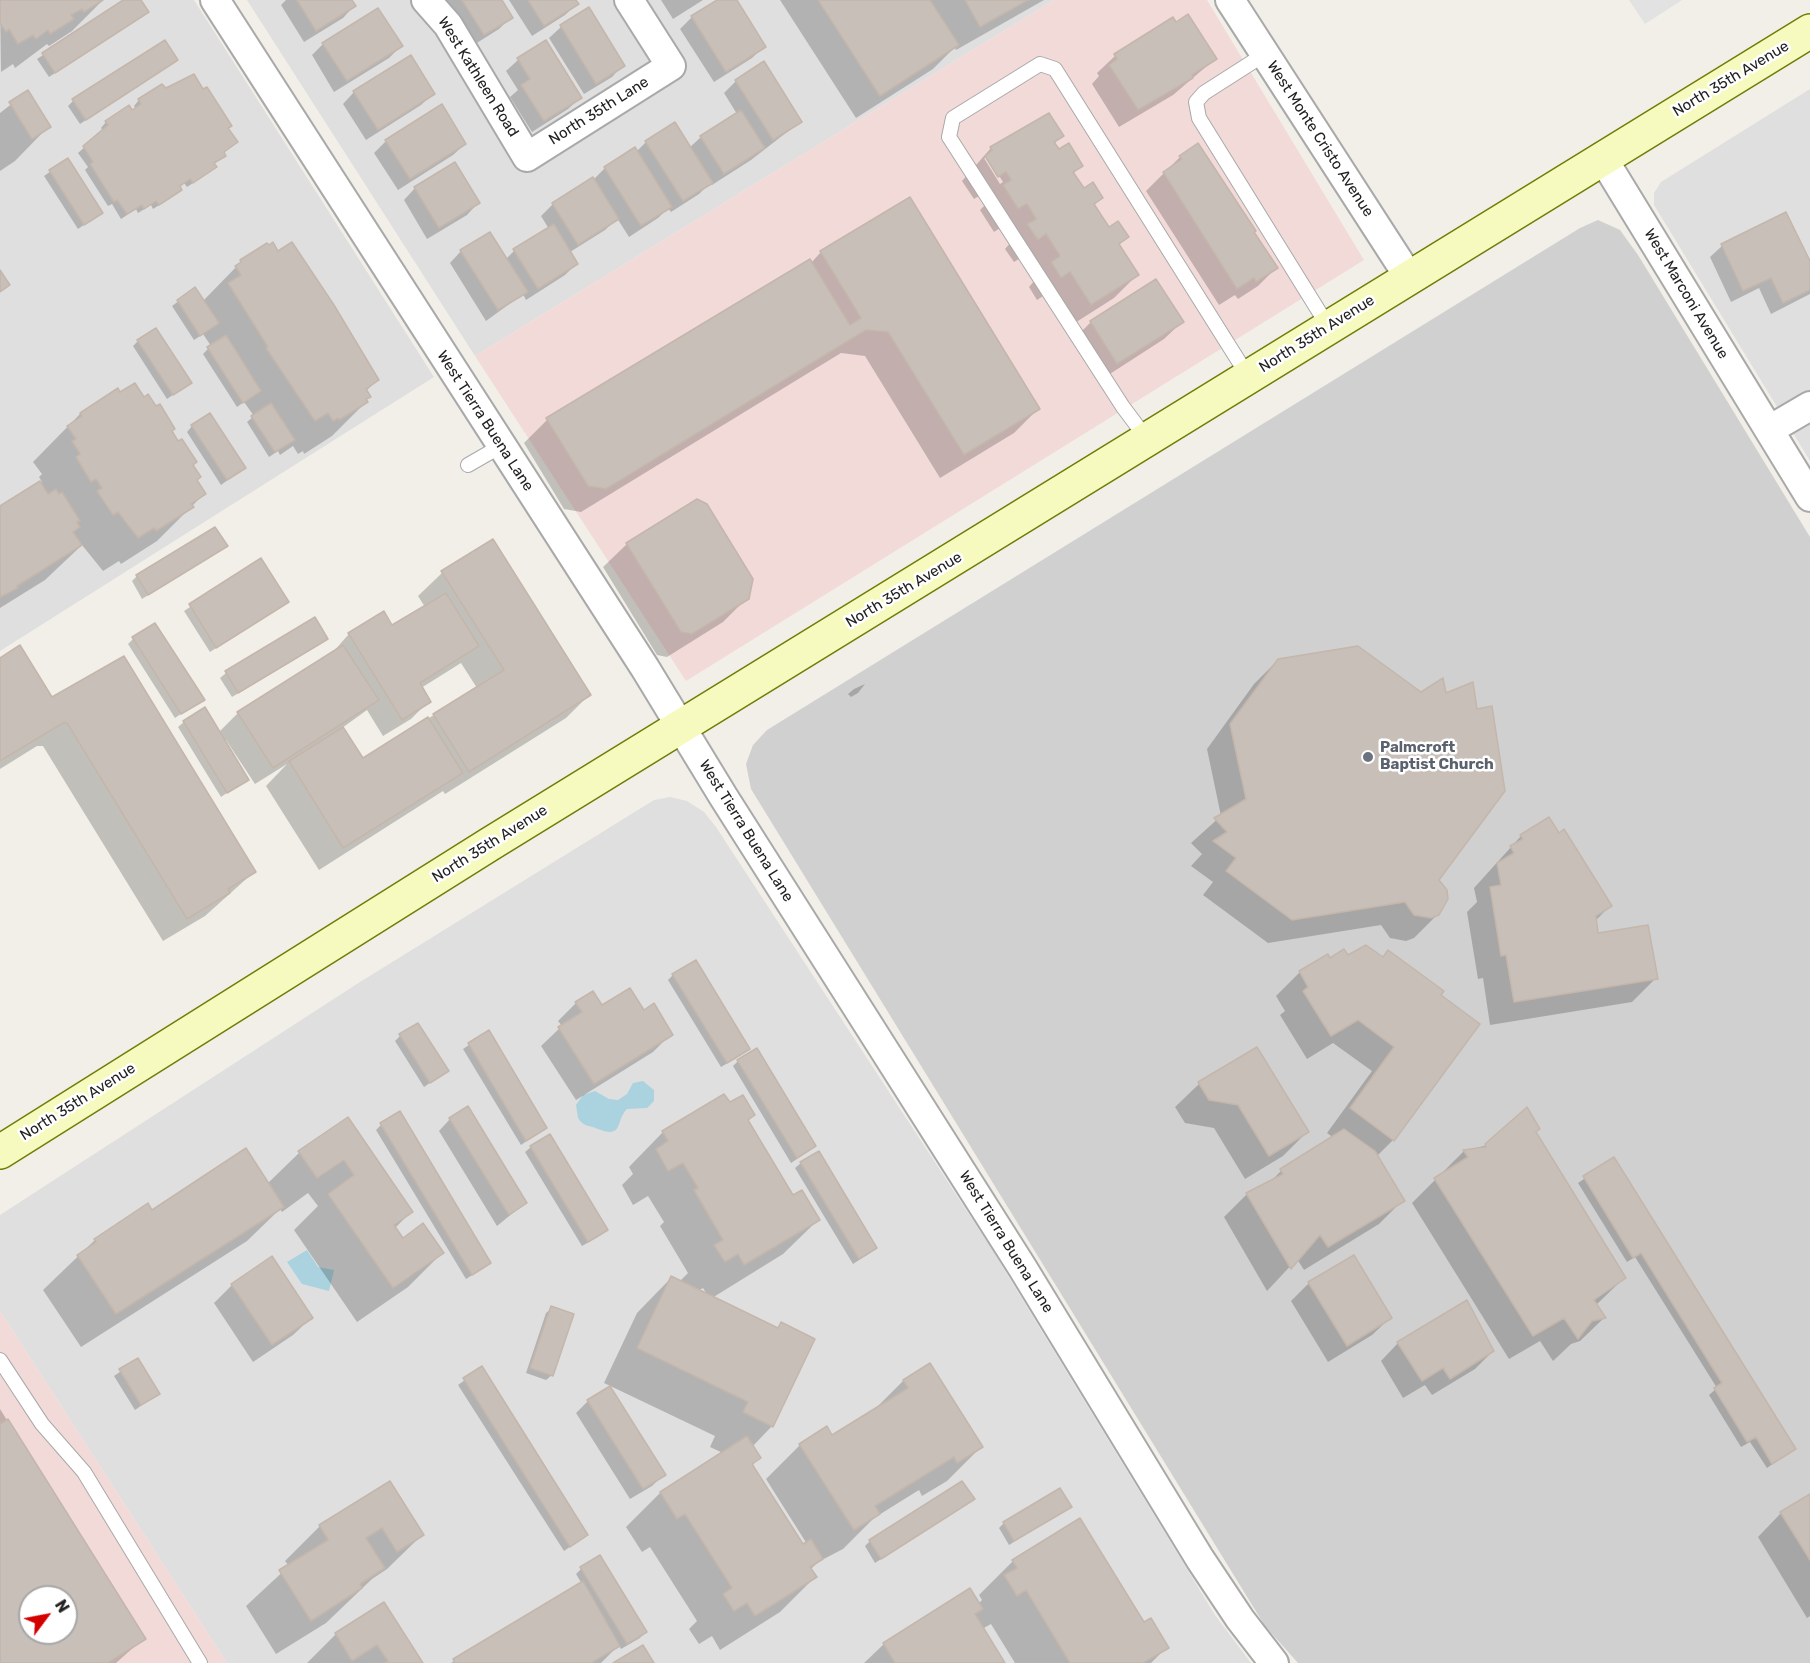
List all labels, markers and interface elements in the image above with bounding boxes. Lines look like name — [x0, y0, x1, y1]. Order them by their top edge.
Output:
street label: West Kathleen Road — [434, 14, 522, 140]
street label: North 35th Avenue — [1670, 37, 1792, 121]
street label: West Monte Cristo Avenue — [1263, 58, 1377, 220]
street label: North 35th Lane — [546, 73, 652, 149]
street label: West Marconi Avenue — [1640, 226, 1732, 362]
street label: North 35th Avenue — [1256, 291, 1378, 377]
street label: West Tierra Buena Lane — [433, 347, 537, 495]
street label: North 35th Avenue — [843, 548, 965, 632]
place label: Palmcroft Baptist Church — [1380, 739, 1494, 774]
marker: Palmcroft Baptist Church — [1361, 750, 1375, 764]
street label: West Tierra Buena Lane — [695, 757, 797, 905]
street label: North 35th Avenue — [429, 801, 551, 887]
street label: North 35th Avenue — [17, 1059, 139, 1145]
street label: West Tierra Buena Lane — [955, 1168, 1057, 1316]
north arrow — [18, 1585, 78, 1645]
text: N — [51, 1596, 73, 1616]

